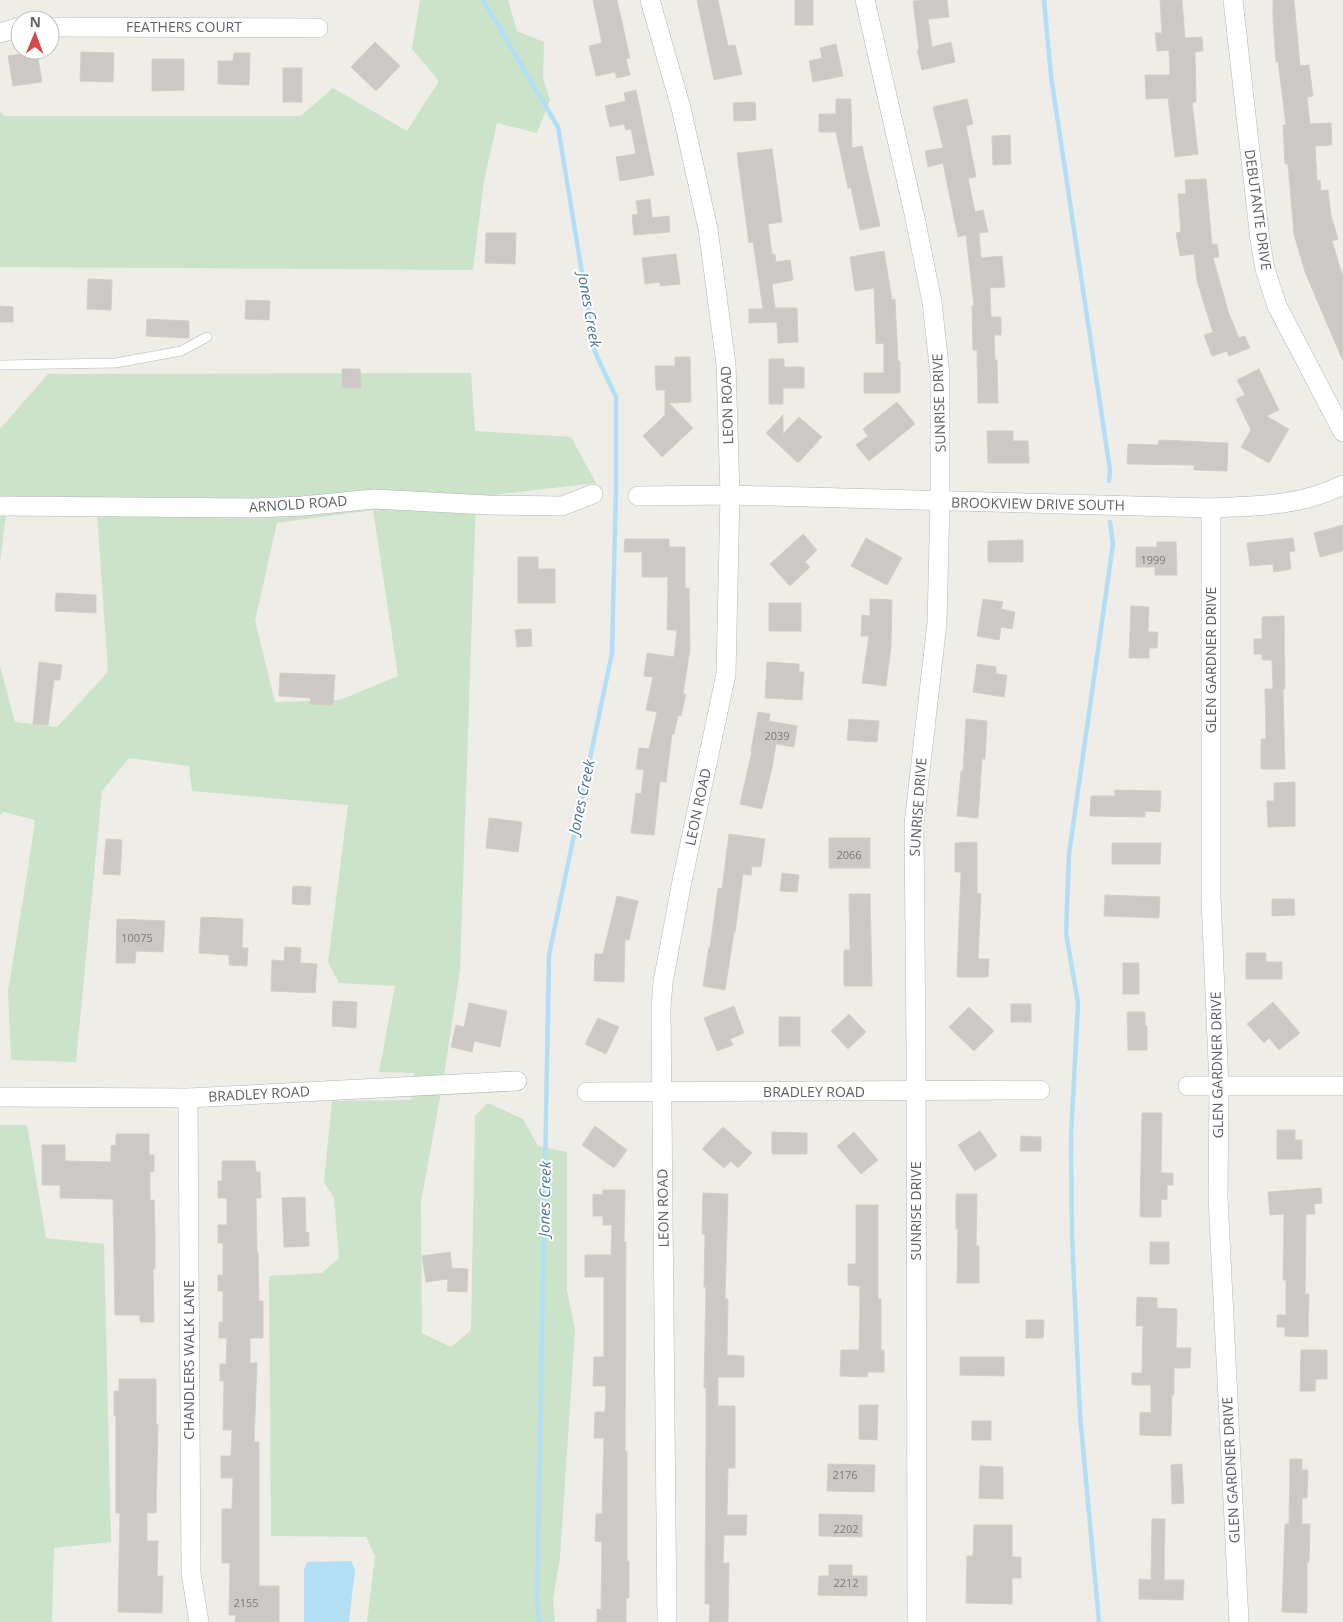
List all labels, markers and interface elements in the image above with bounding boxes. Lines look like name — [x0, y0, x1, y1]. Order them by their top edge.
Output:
north arrow — [10, 10, 60, 60]
text: N — [29, 12, 41, 31]
street label: FEATHERS COURT — [126, 17, 242, 36]
street label: DEBUTANTE DRIVE — [1241, 148, 1276, 272]
water label: Jones Creek — [573, 268, 607, 350]
street label: SUNRISE DRIVE — [927, 353, 950, 453]
street label: LEON ROAD — [716, 365, 737, 445]
street label: ARNOLD ROAD — [248, 491, 348, 516]
street label: BROOKVIEW DRIVE SOUTH — [951, 492, 1125, 515]
house number: 1999 — [1140, 552, 1166, 567]
street label: GLEN GARDNER DRIVE — [1201, 587, 1220, 733]
house number: 2039 — [764, 728, 790, 743]
water label: Jones Creek — [563, 757, 599, 839]
street label: SUNRISE DRIVE — [905, 757, 930, 857]
street label: LEON ROAD — [680, 766, 715, 847]
house number: 2066 — [836, 847, 862, 862]
house number: 10075 — [121, 930, 153, 945]
street label: GLEN GARDNER DRIVE — [1206, 991, 1227, 1139]
street label: BRADLEY ROAD — [208, 1081, 310, 1106]
street label: BRADLEY ROAD — [763, 1082, 865, 1101]
water label: Jones Creek — [533, 1160, 555, 1240]
street label: SUNRISE DRIVE — [906, 1162, 925, 1260]
street label: LEON ROAD — [652, 1168, 673, 1248]
street label: CHANDLERS WALK LANE — [179, 1280, 198, 1440]
street label: GLEN GARDNER DRIVE — [1217, 1396, 1244, 1544]
house number: 2176 — [832, 1467, 858, 1482]
house number: 2202 — [833, 1521, 859, 1536]
house number: 2212 — [833, 1575, 859, 1590]
house number: 2155 — [233, 1595, 259, 1610]

